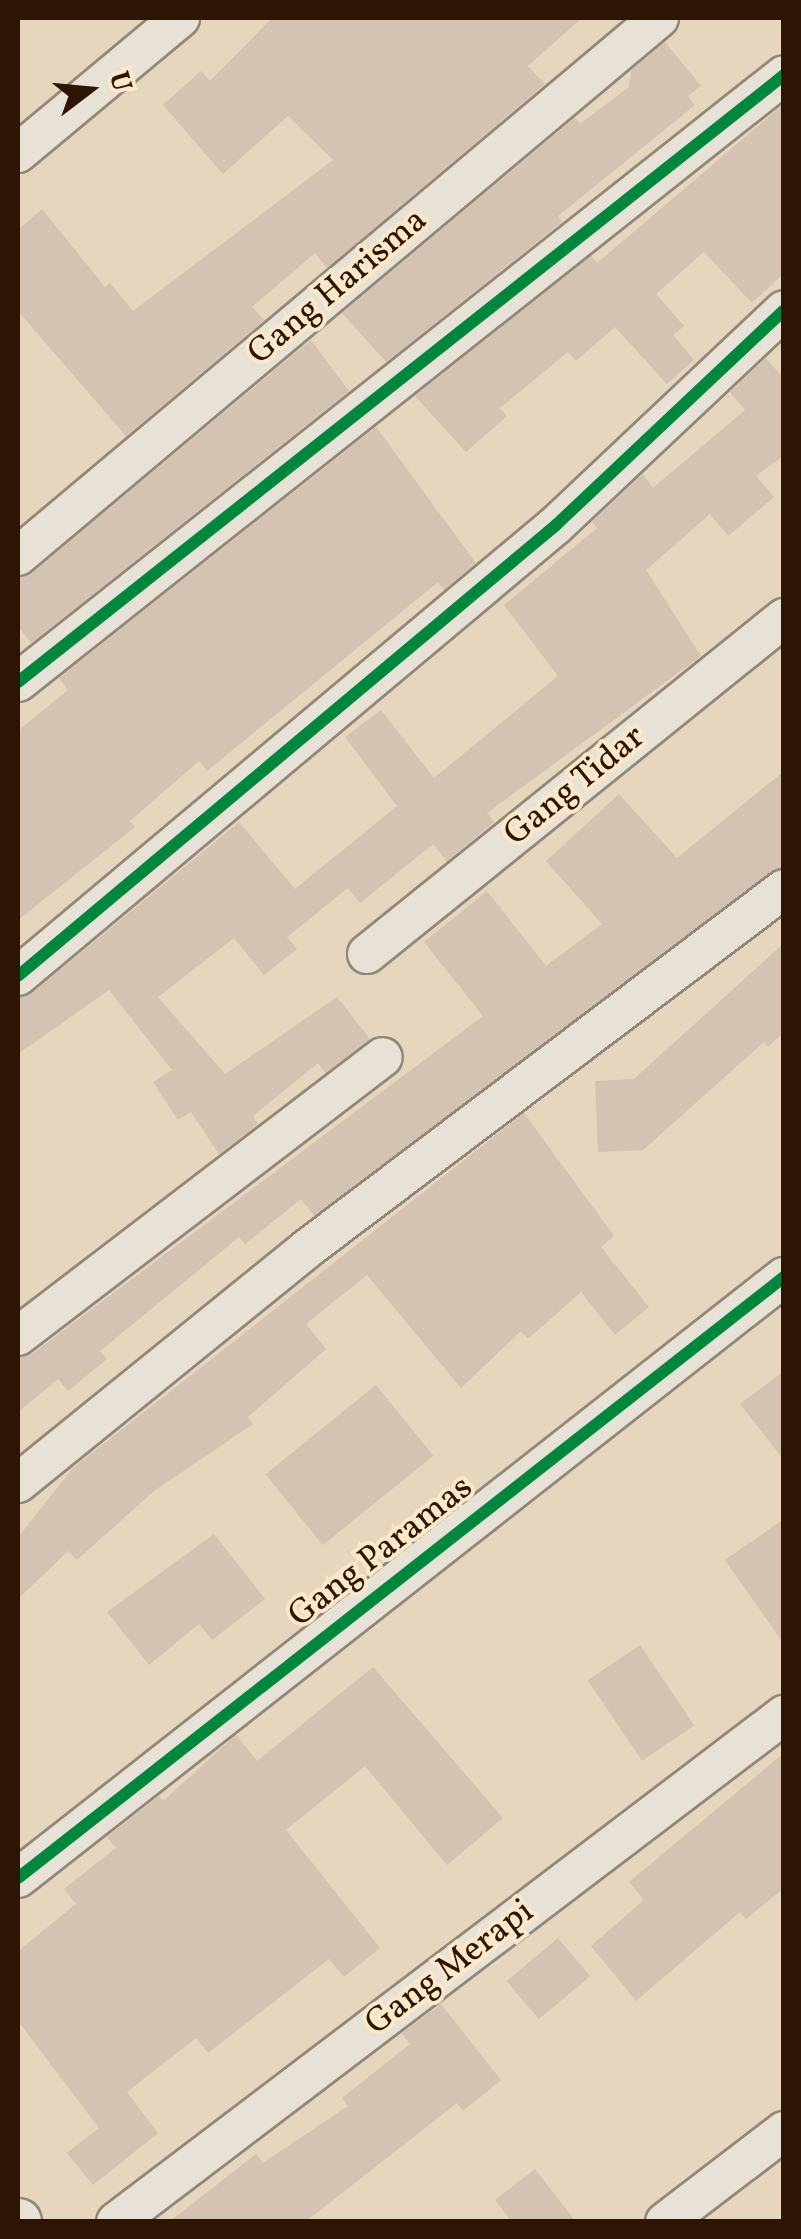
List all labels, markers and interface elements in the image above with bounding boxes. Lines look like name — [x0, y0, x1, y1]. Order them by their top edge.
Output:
north arrow — [40, 40, 140, 140]
text: U — [98, 67, 141, 96]
street label: Gang Harisma — [240, 200, 436, 374]
street label: Gang Tidar — [496, 716, 654, 856]
street label: Gang Paramas — [281, 1467, 481, 1637]
street label: Gang Merapi — [358, 1891, 542, 2045]

